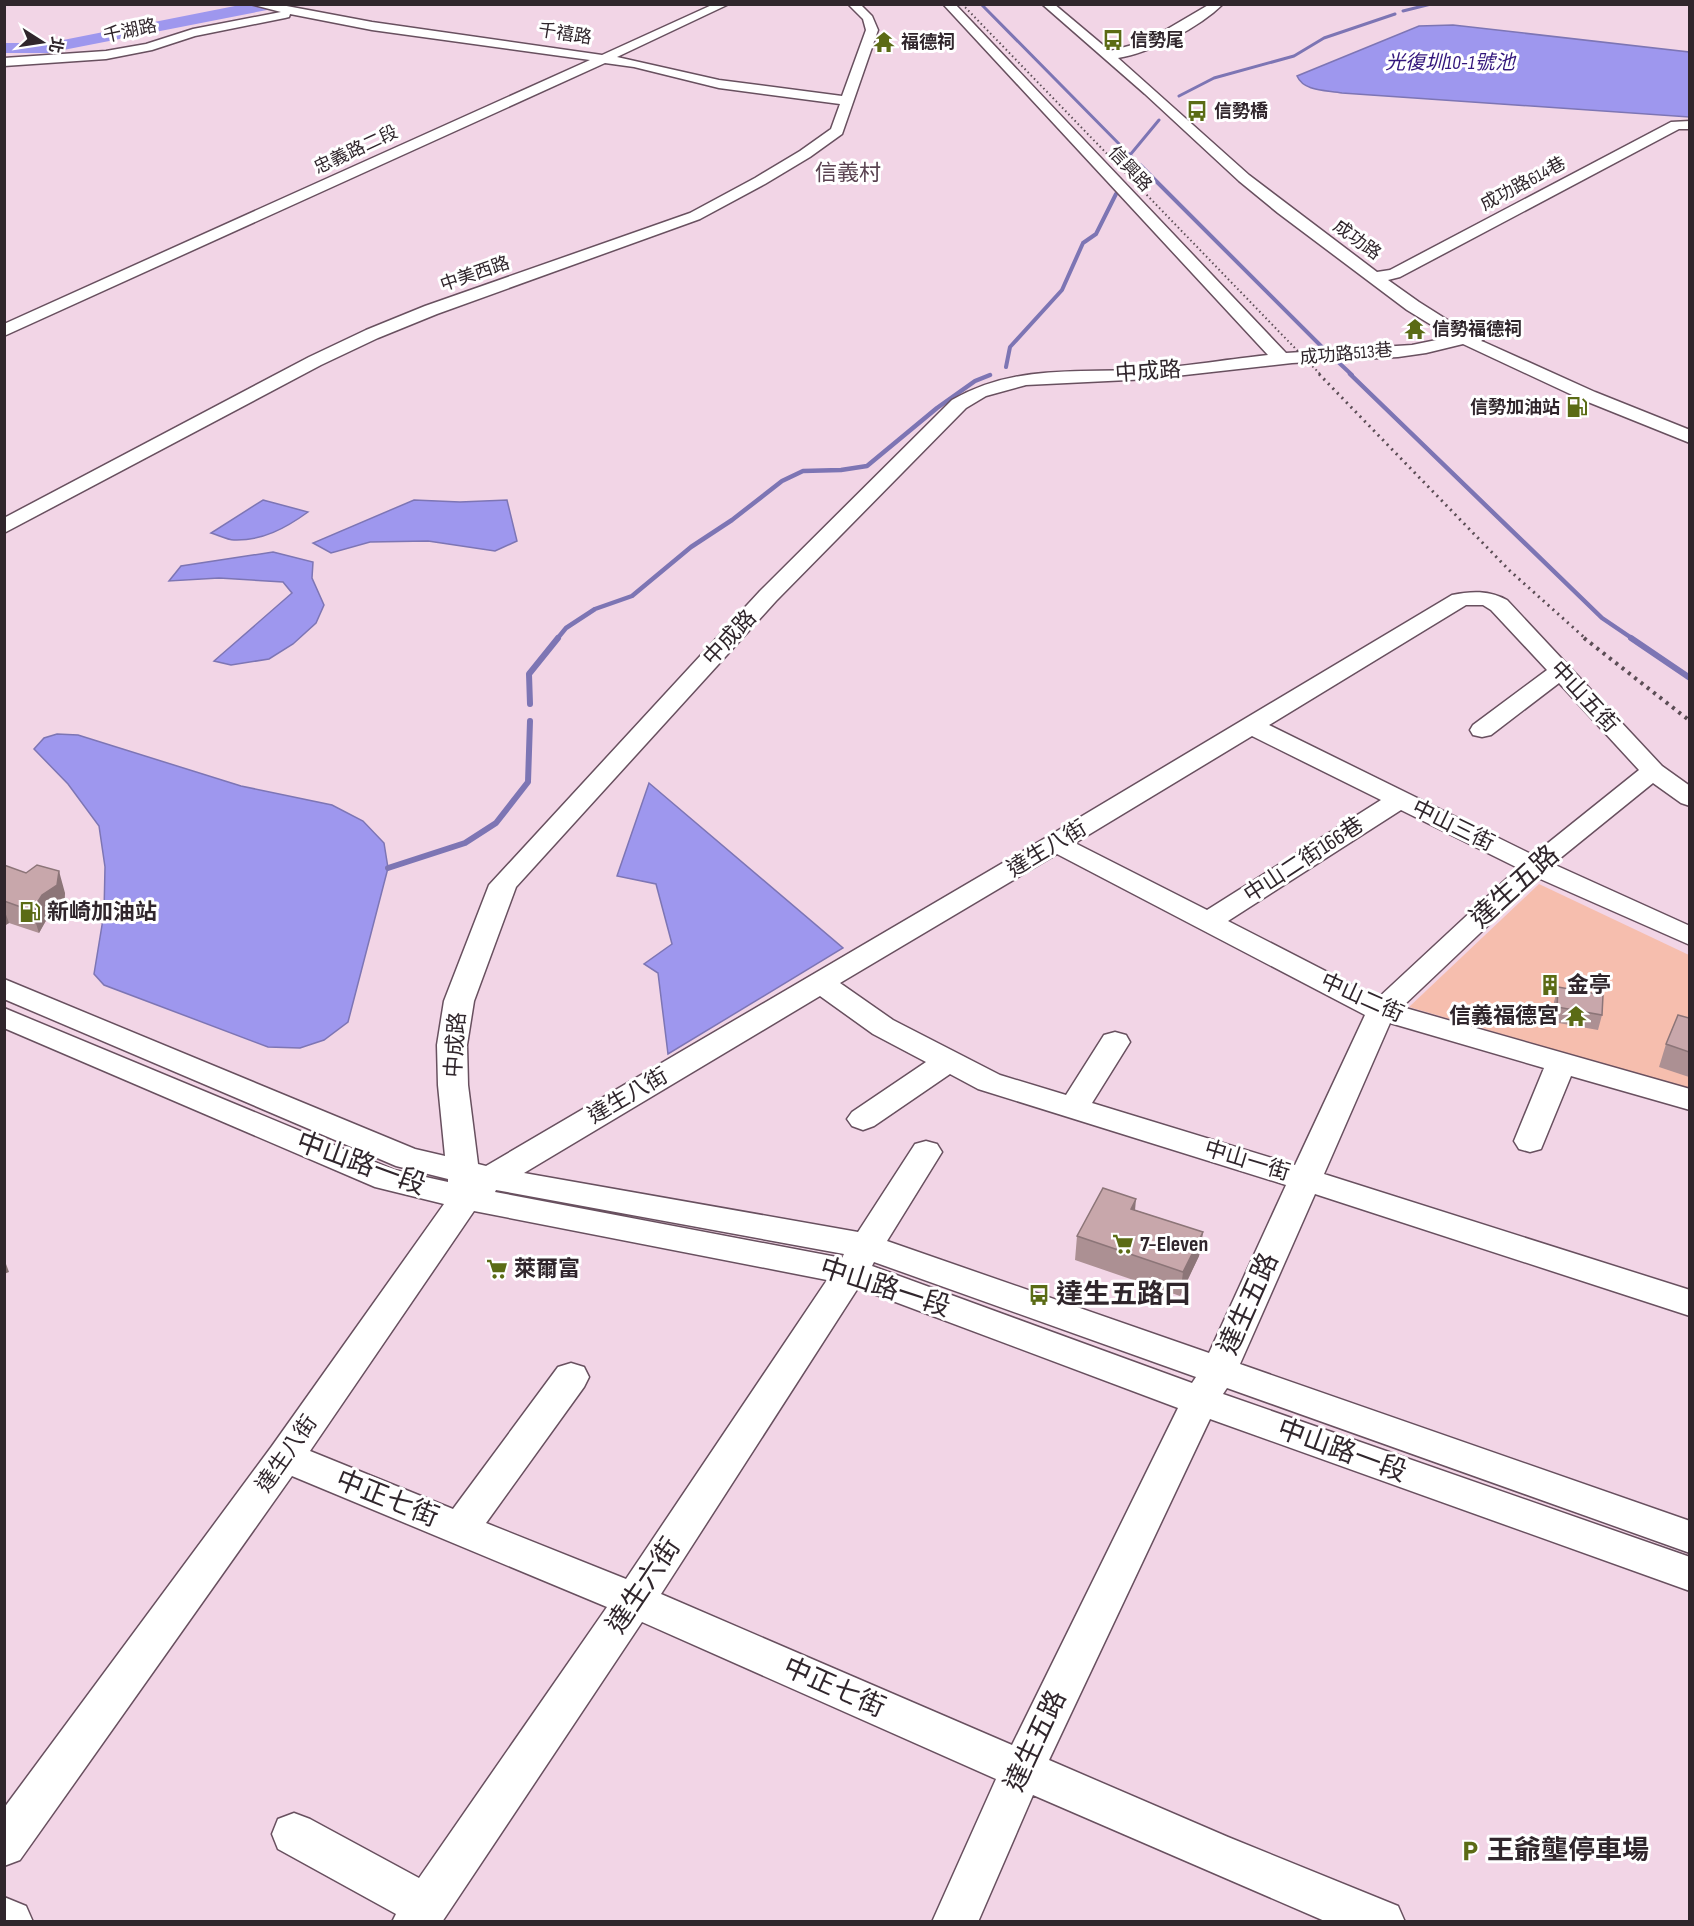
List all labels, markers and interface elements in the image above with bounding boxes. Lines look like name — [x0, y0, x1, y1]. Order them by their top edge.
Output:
north arrow — [12, 12, 72, 72]
street label: 千湖路 — [101, 15, 159, 47]
street label: 千禧路 — [537, 19, 593, 49]
bus stop icon: 信勢尾 — [1101, 28, 1125, 52]
temple icon: 福德祠 — [872, 30, 896, 54]
place label: 信勢尾 — [1130, 30, 1184, 51]
place label: 福德祠 — [901, 32, 955, 53]
text: 北 — [44, 35, 66, 55]
water label: 光復圳10-1號池 — [1385, 51, 1517, 75]
bus stop icon: 信勢橋 — [1185, 99, 1209, 123]
place label: 信勢橋 — [1214, 101, 1268, 122]
street label: 忠義路二段 — [311, 121, 401, 179]
street label: 信興路 — [1104, 142, 1156, 196]
street label: 成功路614巷 — [1477, 153, 1569, 215]
district label: 信義村 — [815, 160, 881, 187]
street label: 成功路 — [1329, 216, 1385, 264]
street label: 中美西路 — [438, 252, 512, 296]
temple icon: 信勢福德祠 — [1403, 317, 1427, 341]
place label: 信勢福德祠 — [1432, 319, 1522, 340]
street label: 成功路513巷 — [1299, 339, 1393, 369]
street label: 中成路 — [1114, 356, 1182, 388]
fuel station icon: 信勢加油站 — [1565, 395, 1589, 419]
place label: 信勢加油站 — [1470, 397, 1560, 418]
street label: 中成路 — [698, 605, 762, 671]
street label: 中山五街 — [1544, 656, 1624, 738]
street label: 中山三街 — [1408, 795, 1498, 857]
street label: 中山二街166巷 — [1239, 811, 1369, 909]
street label: 達生八街 — [1002, 815, 1092, 883]
street label: 達生五路 — [1464, 839, 1566, 935]
place label: 新崎加油站 — [47, 899, 157, 926]
fuel station icon: 新崎加油站 — [18, 900, 42, 924]
street label: 中山二街 — [1316, 968, 1408, 1028]
place label: 金亭 — [1567, 972, 1611, 999]
building icon: 金亭 — [1538, 973, 1562, 997]
place label: 信義福德宮 — [1449, 1003, 1559, 1030]
temple icon: 信義福德宮 — [1564, 1004, 1588, 1028]
street label: 中成路 — [440, 1011, 472, 1079]
street label: 達生八街 — [583, 1062, 673, 1130]
street label: 中山路一段 — [292, 1126, 430, 1202]
street label: 中山一街 — [1201, 1135, 1293, 1187]
place label: 7-Eleven — [1140, 1231, 1208, 1258]
supermarket icon: 7-Eleven — [1111, 1232, 1135, 1256]
street label: 達生五路 — [1212, 1248, 1286, 1360]
street label: 中山路一段 — [816, 1252, 954, 1324]
place label: 萊爾富 — [514, 1256, 580, 1283]
supermarket icon: 萊爾富 — [485, 1257, 509, 1281]
place label: 達生五路口 — [1056, 1279, 1191, 1311]
bus stop icon: 達生五路口 — [1027, 1283, 1051, 1307]
street label: 達生八街 — [251, 1410, 323, 1498]
street label: 中山路一段 — [1273, 1413, 1411, 1489]
street label: 中正七街 — [331, 1464, 443, 1534]
street label: 達生六街 — [601, 1532, 687, 1640]
street label: 中正七街 — [778, 1651, 890, 1725]
street label: 達生五路 — [999, 1685, 1073, 1797]
place label: 王爺壟停車場 — [1487, 1835, 1649, 1867]
parking icon: 王爺壟停車場 — [1458, 1839, 1482, 1863]

